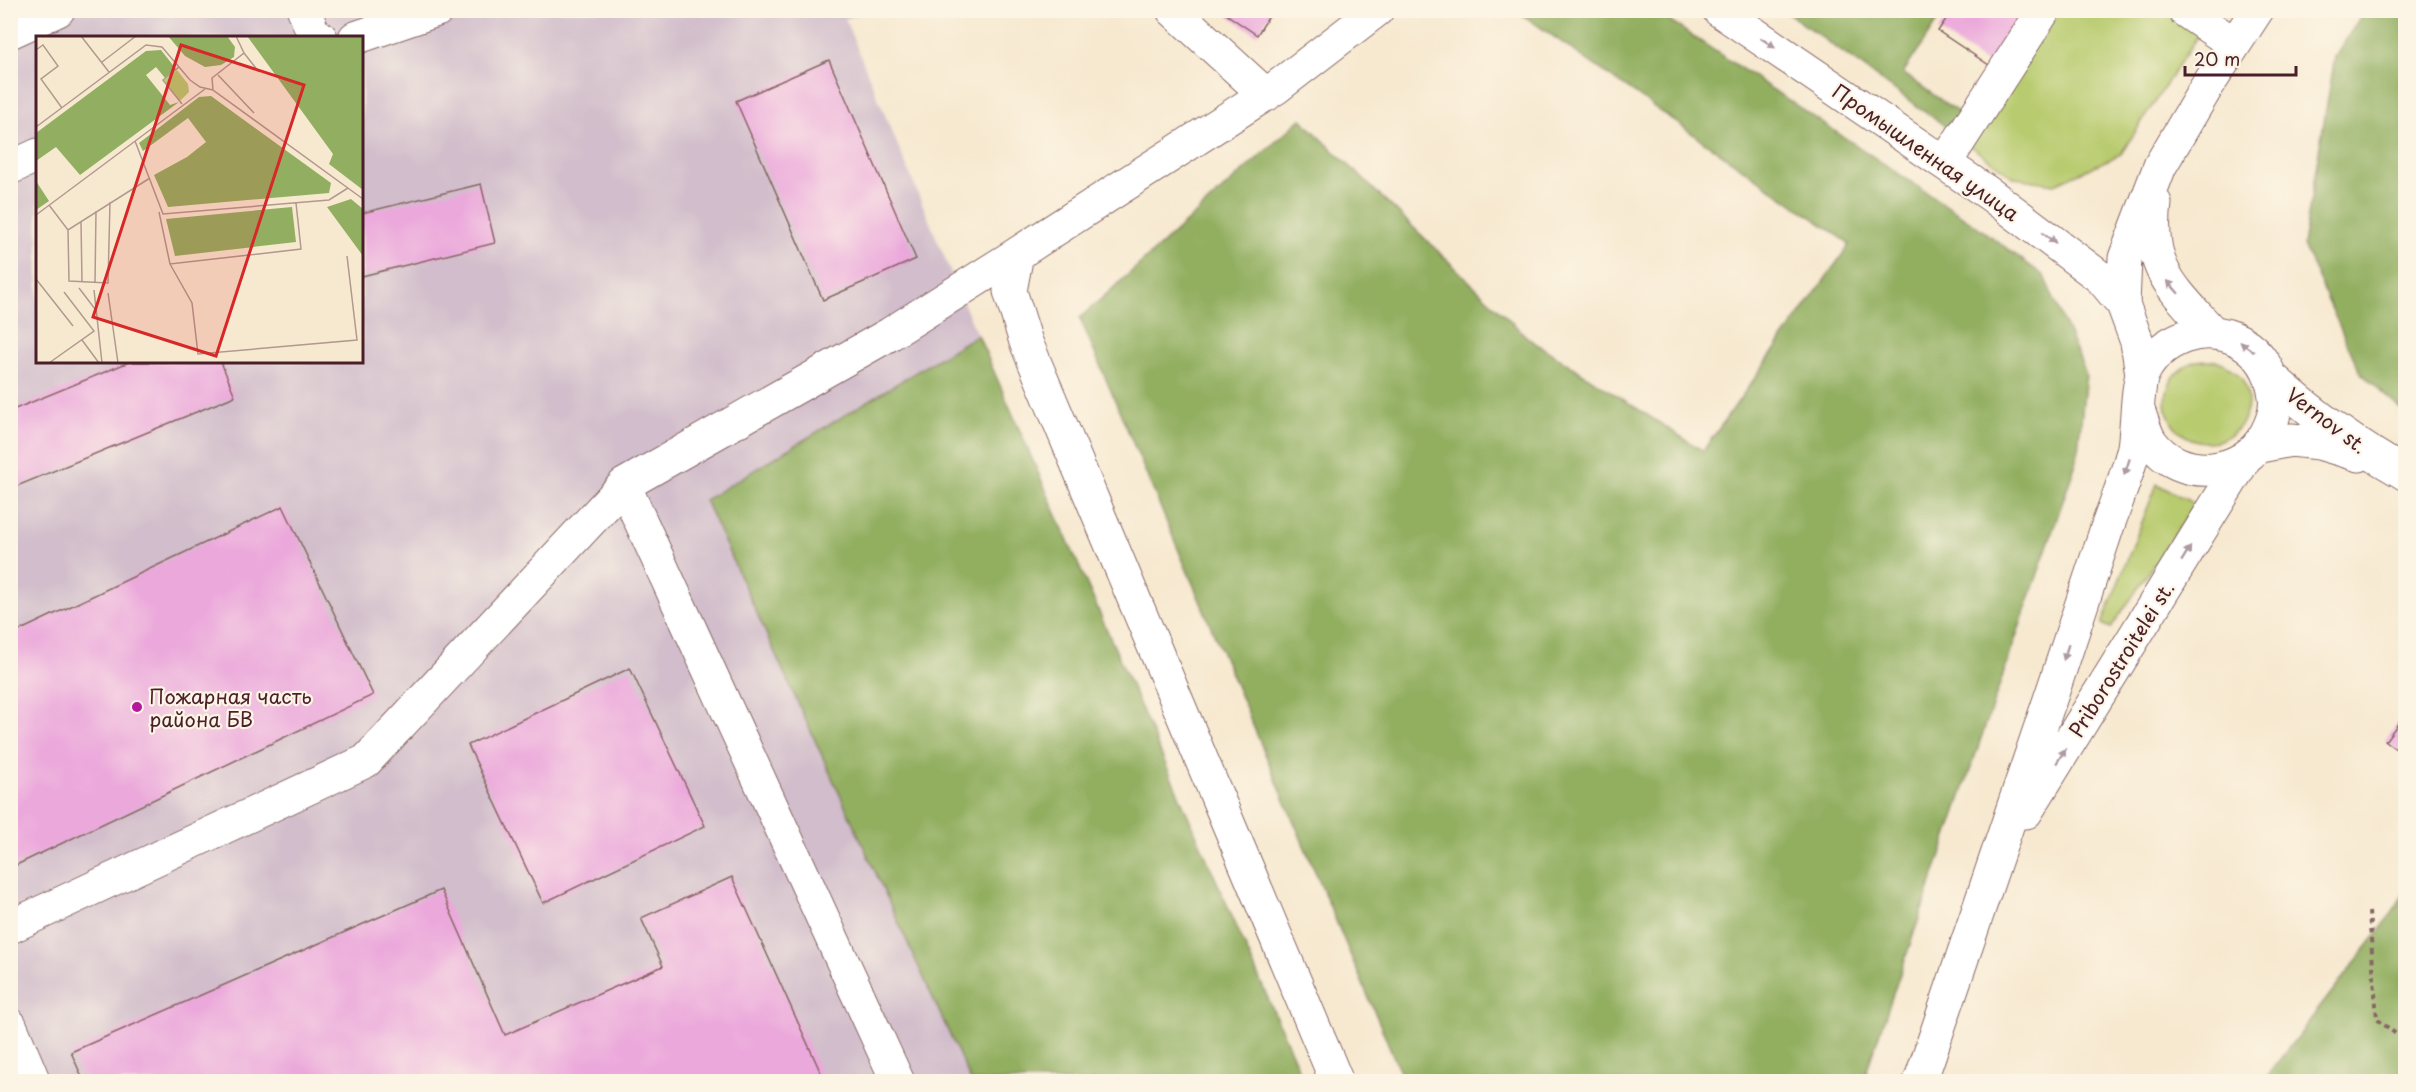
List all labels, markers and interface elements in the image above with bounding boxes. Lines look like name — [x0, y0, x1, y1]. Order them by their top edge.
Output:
inset map — [36, 36, 363, 363]
one-way arrow — [1760, 37, 1776, 48]
scale bar — [2185, 39, 2296, 77]
text: 20 m — [2194, 45, 2240, 72]
street label: Промышленная улица — [1827, 76, 2026, 228]
one-way arrow — [2041, 232, 2056, 244]
one-way arrow — [2167, 280, 2180, 295]
one-way arrow — [2239, 341, 2255, 353]
street label: Vernov st. — [2280, 380, 2374, 460]
one-way arrow — [2122, 458, 2132, 476]
one-way arrow — [2180, 546, 2191, 562]
street label: Priborostroitelei st. — [2061, 575, 2181, 743]
one-way arrow — [2060, 643, 2070, 661]
place label: Пожарная часть района БВ — [149, 681, 312, 734]
marker: Пожарная часть района БВ — [130, 700, 144, 714]
one-way arrow — [2055, 748, 2066, 764]

